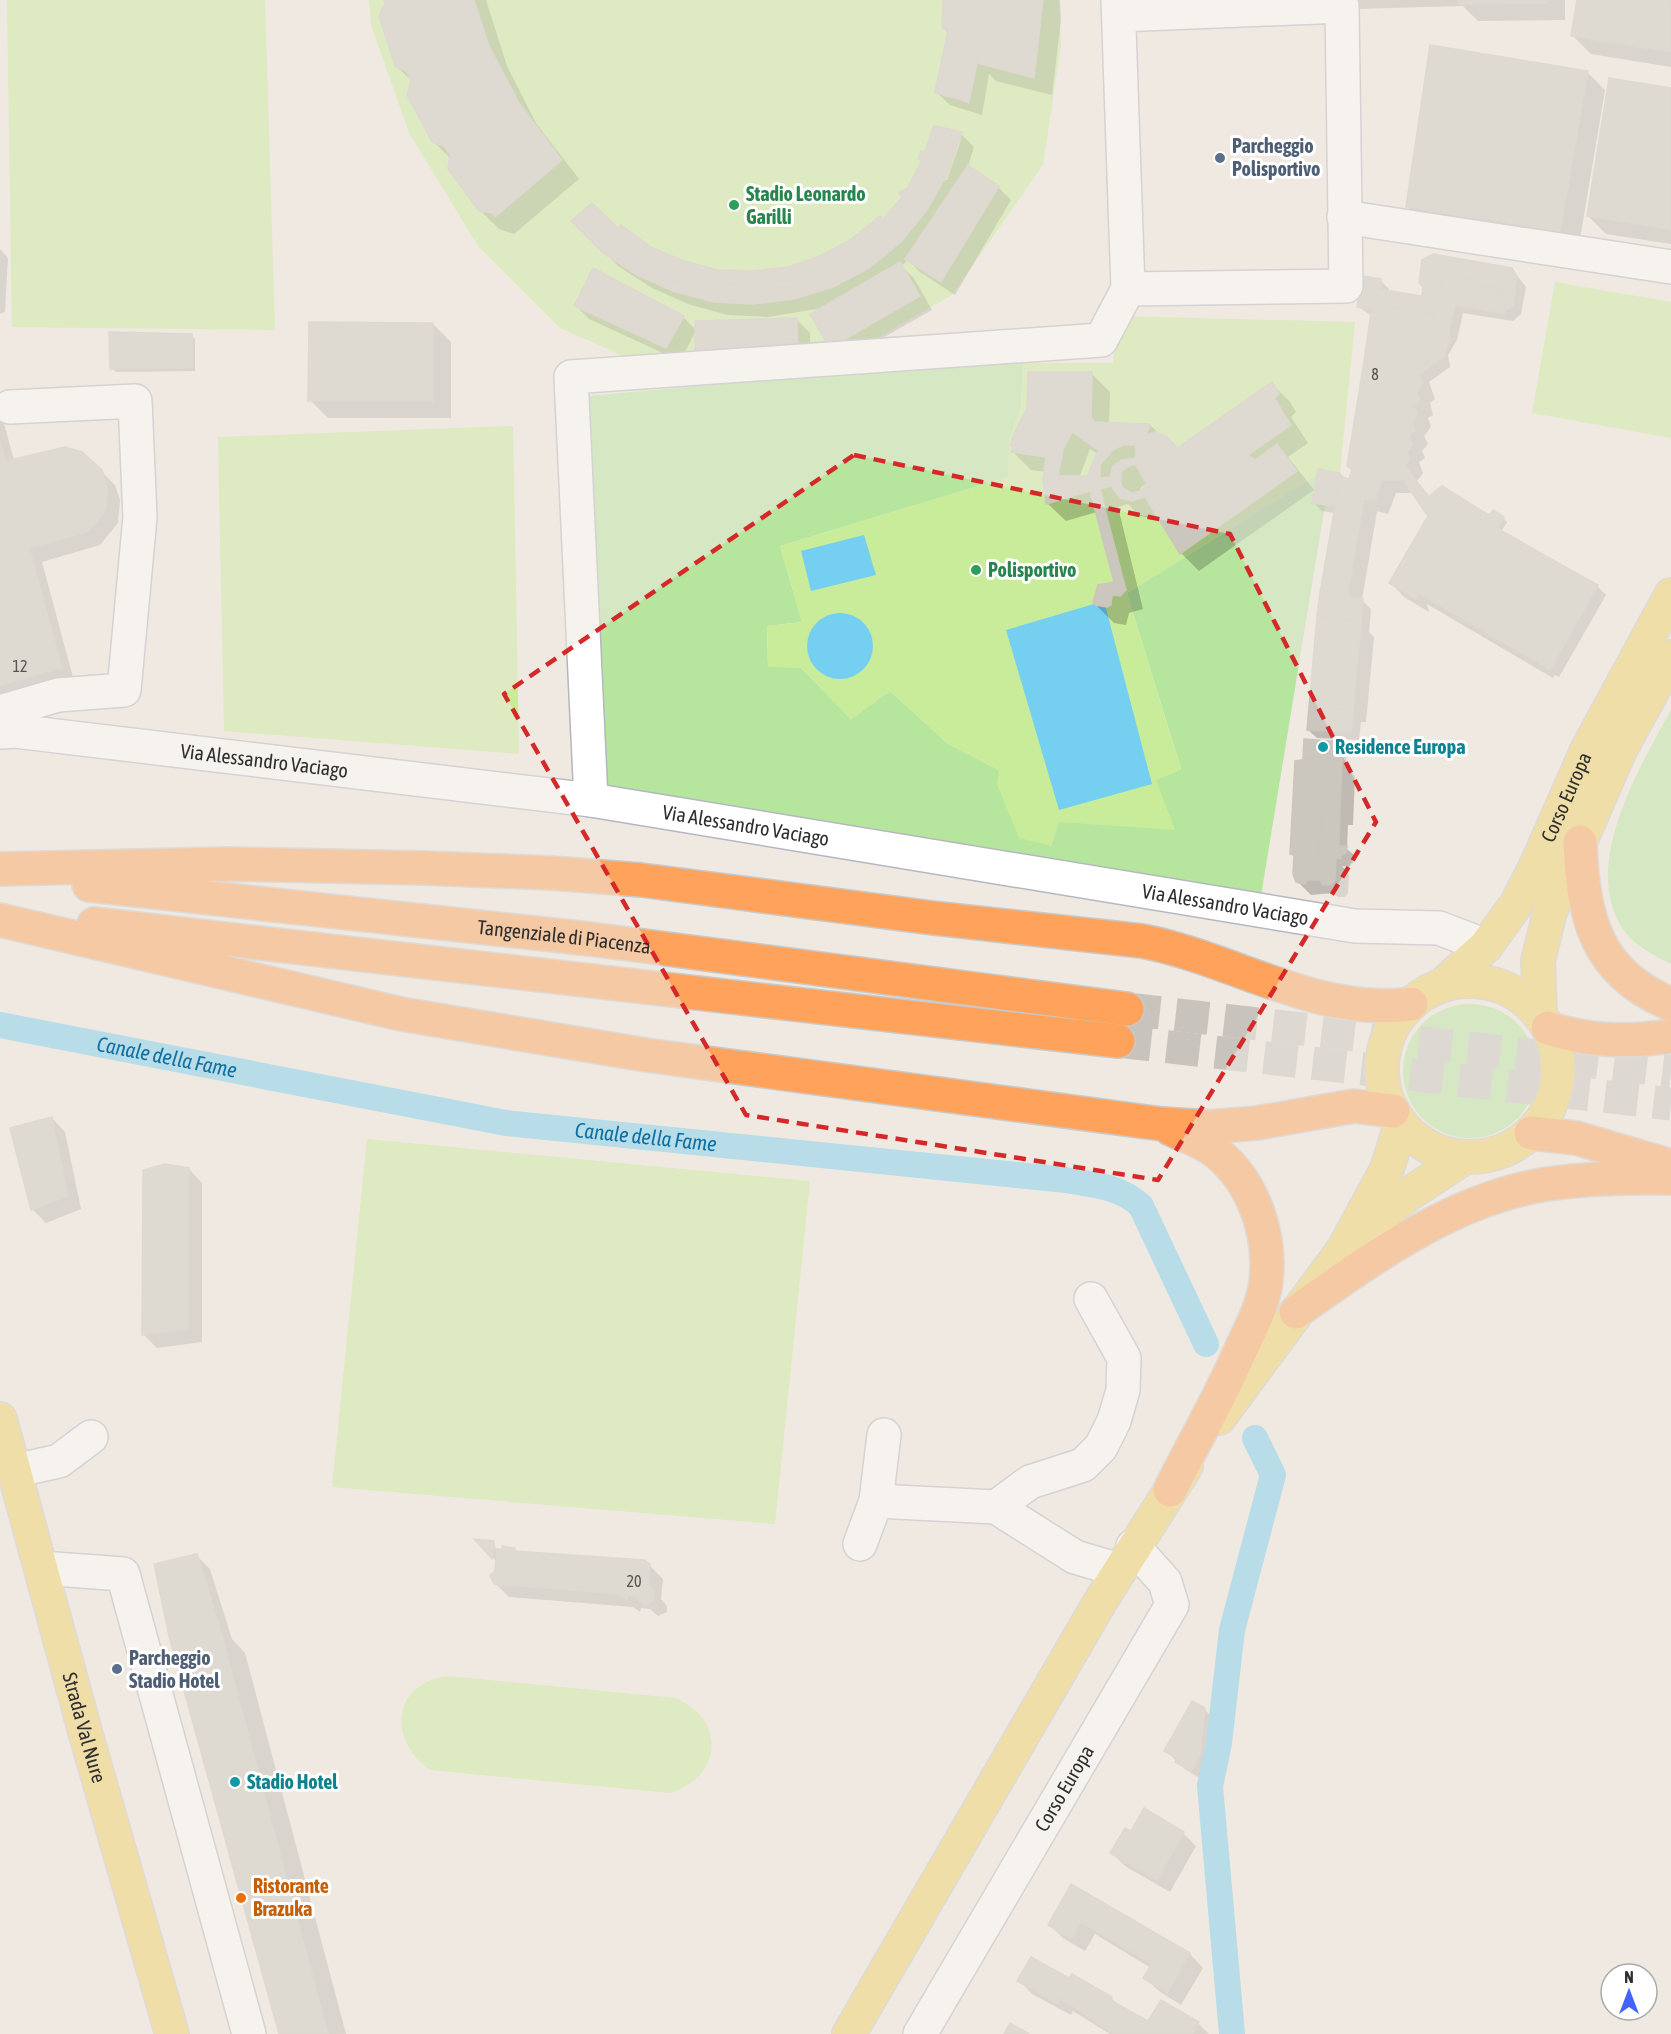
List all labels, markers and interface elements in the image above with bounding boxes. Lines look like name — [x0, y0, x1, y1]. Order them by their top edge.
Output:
place label: Parcheggio Polisportivo — [1232, 134, 1320, 180]
marker: Parcheggio Polisportivo — [1213, 151, 1227, 165]
place label: Stadio Leonardo Garilli — [746, 182, 866, 228]
marker: Stadio Leonardo Garilli — [727, 198, 741, 212]
house number: 8 — [1371, 365, 1379, 383]
place label: Polisportivo — [988, 558, 1076, 581]
marker: Polisportivo — [969, 563, 983, 577]
house number: 12 — [12, 657, 28, 675]
place label: Residence Europa — [1335, 735, 1465, 758]
street label: Via Alessandro Vaciago — [179, 739, 349, 782]
marker: Residence Europa — [1316, 740, 1330, 754]
street label: Corso Europa — [1536, 748, 1596, 845]
street label: Via Alessandro Vaciago — [661, 800, 831, 850]
street label: Via Alessandro Vaciago — [1140, 879, 1310, 929]
street label: Tangenziale di Piacenza — [476, 915, 652, 958]
water label: Canale della Fame — [95, 1031, 239, 1082]
water label: Canale della Fame — [574, 1117, 718, 1155]
house number: 20 — [626, 1572, 642, 1590]
place label: Parcheggio Stadio Hotel — [129, 1646, 220, 1692]
marker: Parcheggio Stadio Hotel — [110, 1662, 124, 1676]
street label: Strada Val Nure — [59, 1670, 111, 1785]
street label: Corso Europa — [1030, 1741, 1098, 1835]
place label: Stadio Hotel — [247, 1770, 338, 1793]
marker: Stadio Hotel — [228, 1775, 242, 1789]
place label: Ristorante Brazuka — [253, 1874, 329, 1920]
marker: Ristorante Brazuka — [234, 1891, 248, 1905]
north arrow — [1599, 1962, 1659, 2022]
text: N — [1624, 1968, 1634, 1986]

